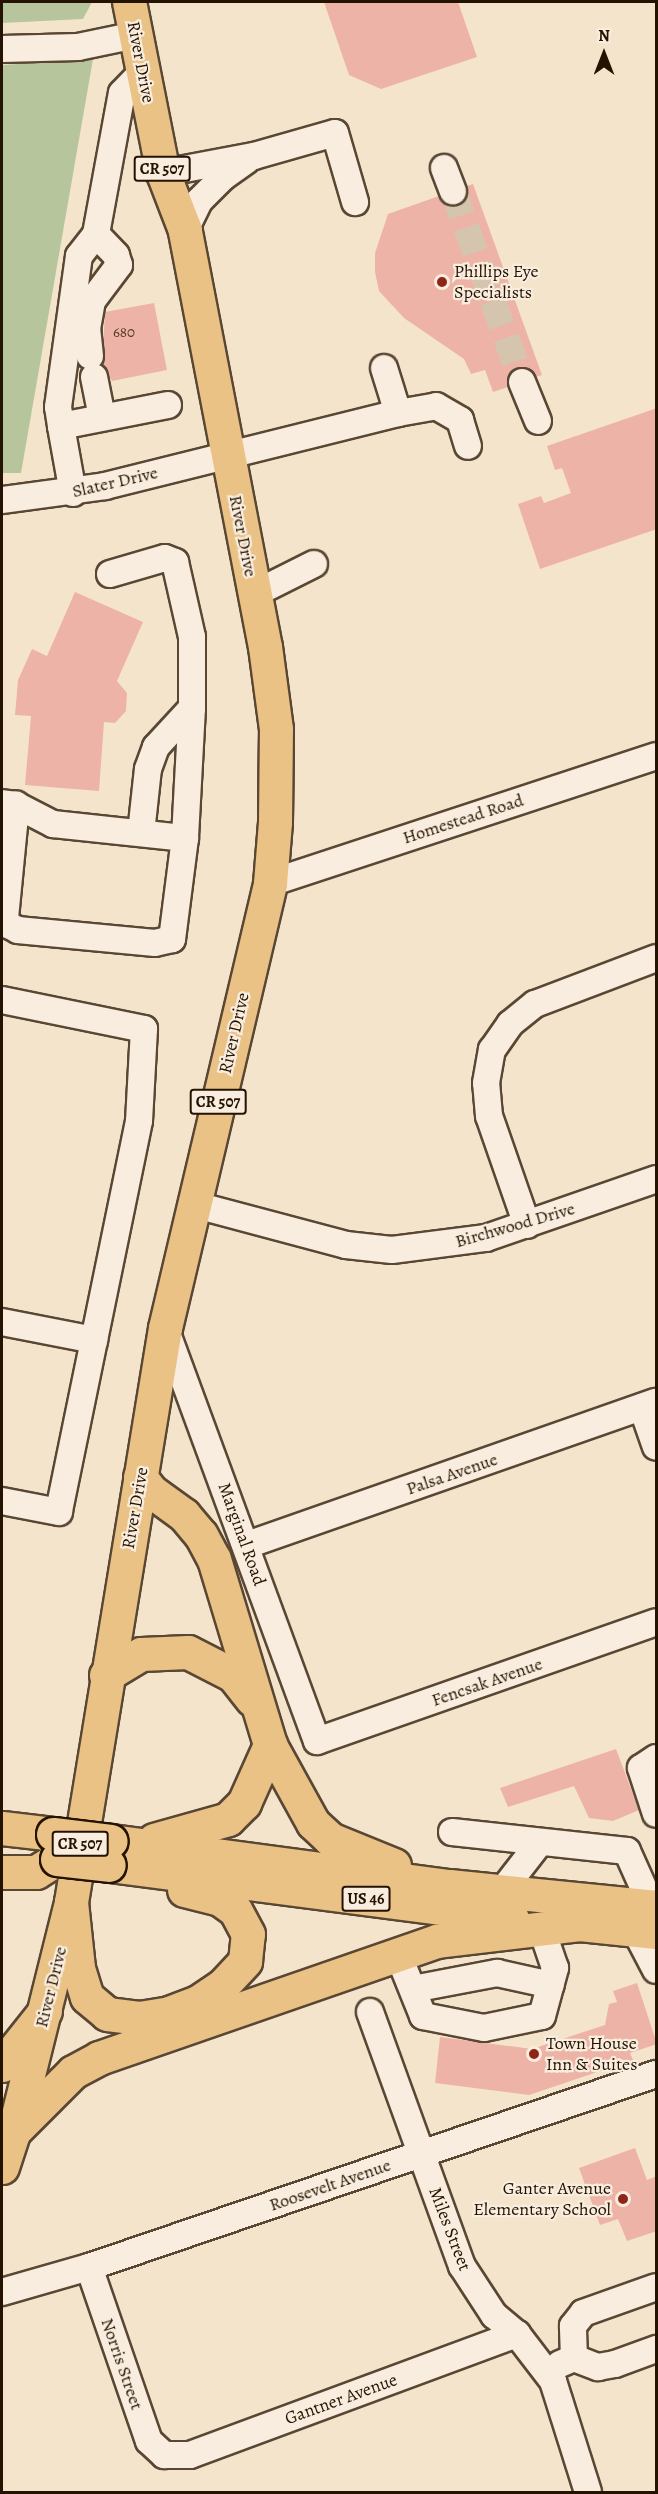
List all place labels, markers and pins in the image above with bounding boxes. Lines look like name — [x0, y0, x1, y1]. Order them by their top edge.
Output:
place label: Phillips Eye Specialists — [454, 261, 539, 304]
marker: Phillips Eye Specialists — [435, 275, 449, 289]
place label: Town House Inn & Suites — [546, 2033, 637, 2076]
marker: Town House Inn & Suites — [527, 2047, 541, 2061]
place label: Ganter Avenue Elementary School — [473, 2178, 611, 2220]
marker: Ganter Avenue Elementary School — [616, 2192, 630, 2206]

